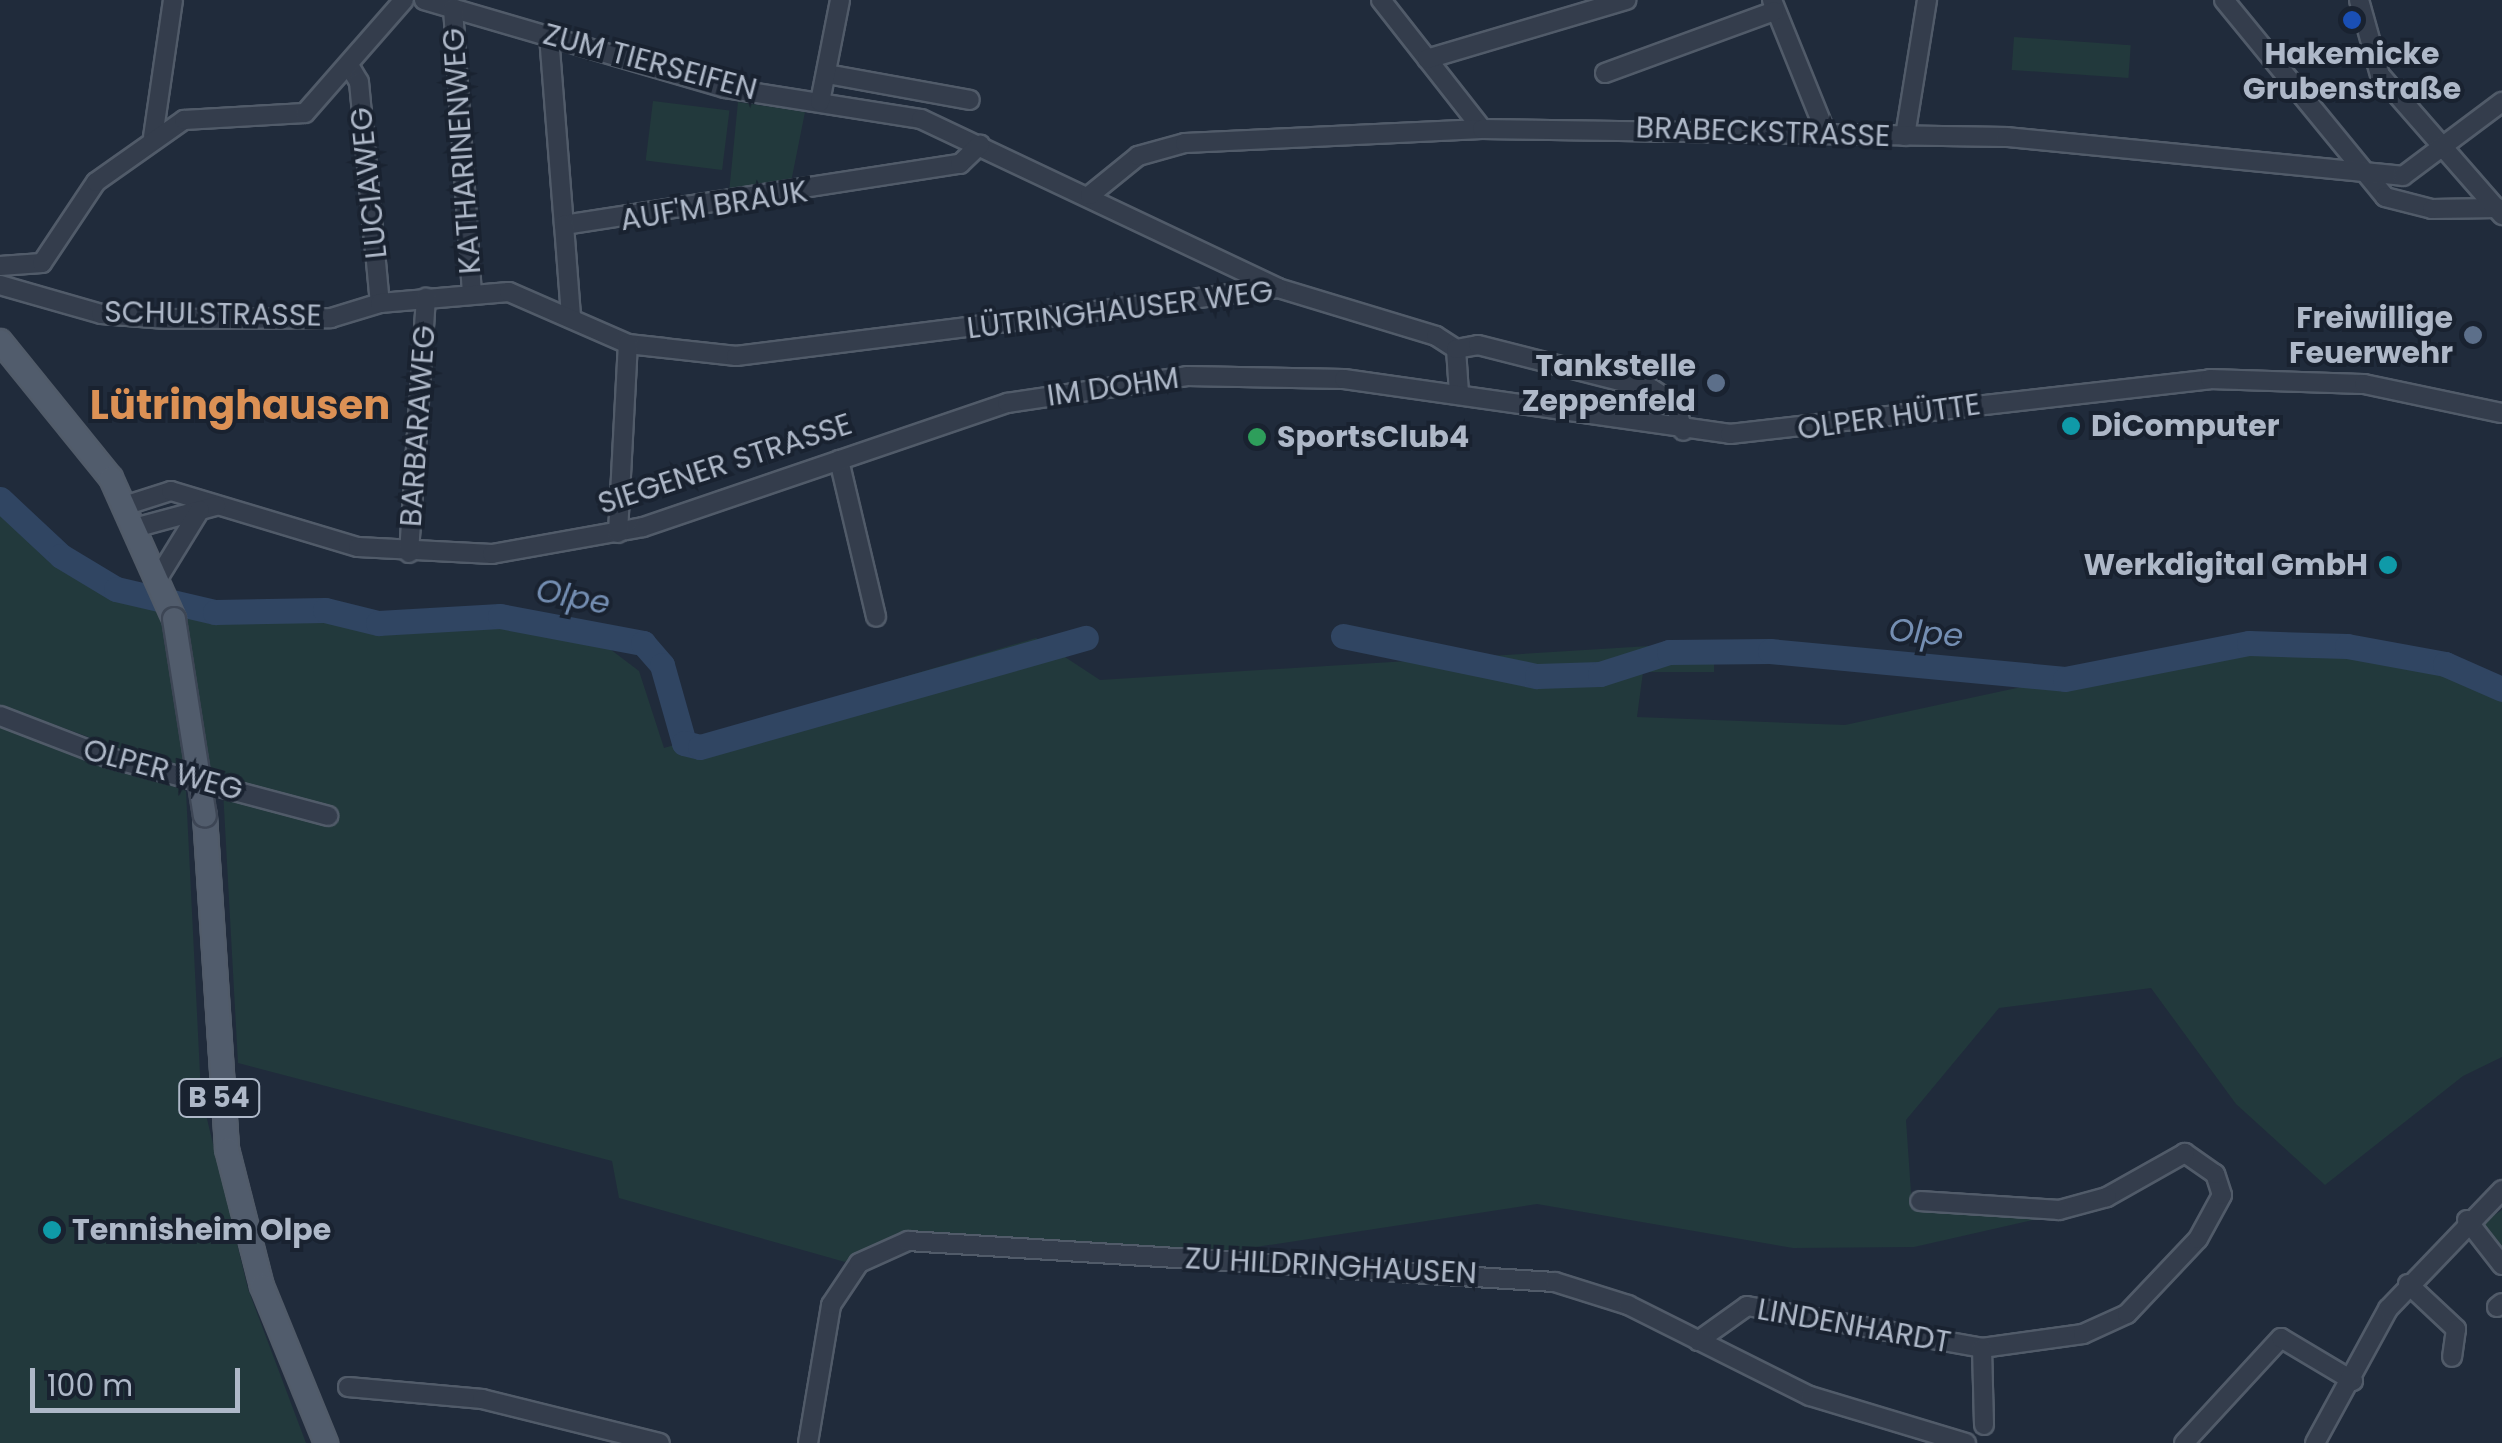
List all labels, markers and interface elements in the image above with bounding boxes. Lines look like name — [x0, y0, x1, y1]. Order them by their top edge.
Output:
marker: Hakemicke Grubenstraße — [2341, 9, 2363, 31]
street label: ZUM TIERSEIFEN — [539, 16, 761, 108]
street label: KATHARINENWEG — [435, 27, 489, 275]
place label: Hakemicke Grubenstraße — [2243, 36, 2461, 106]
street label: LUCIAWEG — [343, 106, 395, 260]
street label: BRABECKSTRASSE — [1635, 110, 1891, 154]
street label: AUF'M BRAUK — [618, 173, 810, 239]
street label: LÜTRINGHAUSER WEG — [965, 273, 1275, 347]
street label: SCHULSTRASSE — [104, 294, 322, 334]
place label: Freiwillige Feuerwehr — [2289, 300, 2453, 370]
street label: BARBARAWEG — [393, 324, 443, 528]
marker: Freiwillige Feuerwehr — [2462, 324, 2484, 346]
place label: Tankstelle Zeppenfeld — [1522, 348, 1696, 418]
street label: IM DOHM — [1045, 360, 1181, 414]
marker: Tankstelle Zeppenfeld — [1705, 372, 1727, 394]
district label: Lütringhausen — [90, 381, 390, 429]
street label: OLPER HÜTTE — [1795, 386, 1983, 448]
street label: SIEGENER STRASSE — [594, 406, 856, 522]
place label: DiComputer — [2091, 408, 2279, 444]
marker: DiComputer — [2060, 415, 2082, 437]
place label: SportsClub4 — [1277, 419, 1469, 455]
marker: SportsClub4 — [1246, 426, 1268, 448]
place label: Werkdigital GmbH — [2083, 547, 2368, 583]
marker: Werkdigital GmbH — [2377, 554, 2399, 576]
water label: Olpe — [533, 571, 613, 623]
water label: Olpe — [1887, 611, 1965, 655]
street label: OLPER WEG — [79, 731, 247, 809]
road number: B 54 — [176, 1075, 262, 1121]
place label: Tennisheim Olpe — [72, 1212, 331, 1248]
marker: Tennisheim Olpe — [41, 1219, 63, 1241]
street label: ZU HILDRINGHAUSEN — [1184, 1240, 1478, 1292]
street label: LINDENHARDT — [1754, 1291, 1954, 1361]
scale bar — [35, 1348, 245, 1410]
text: 100 m — [47, 1364, 133, 1407]

